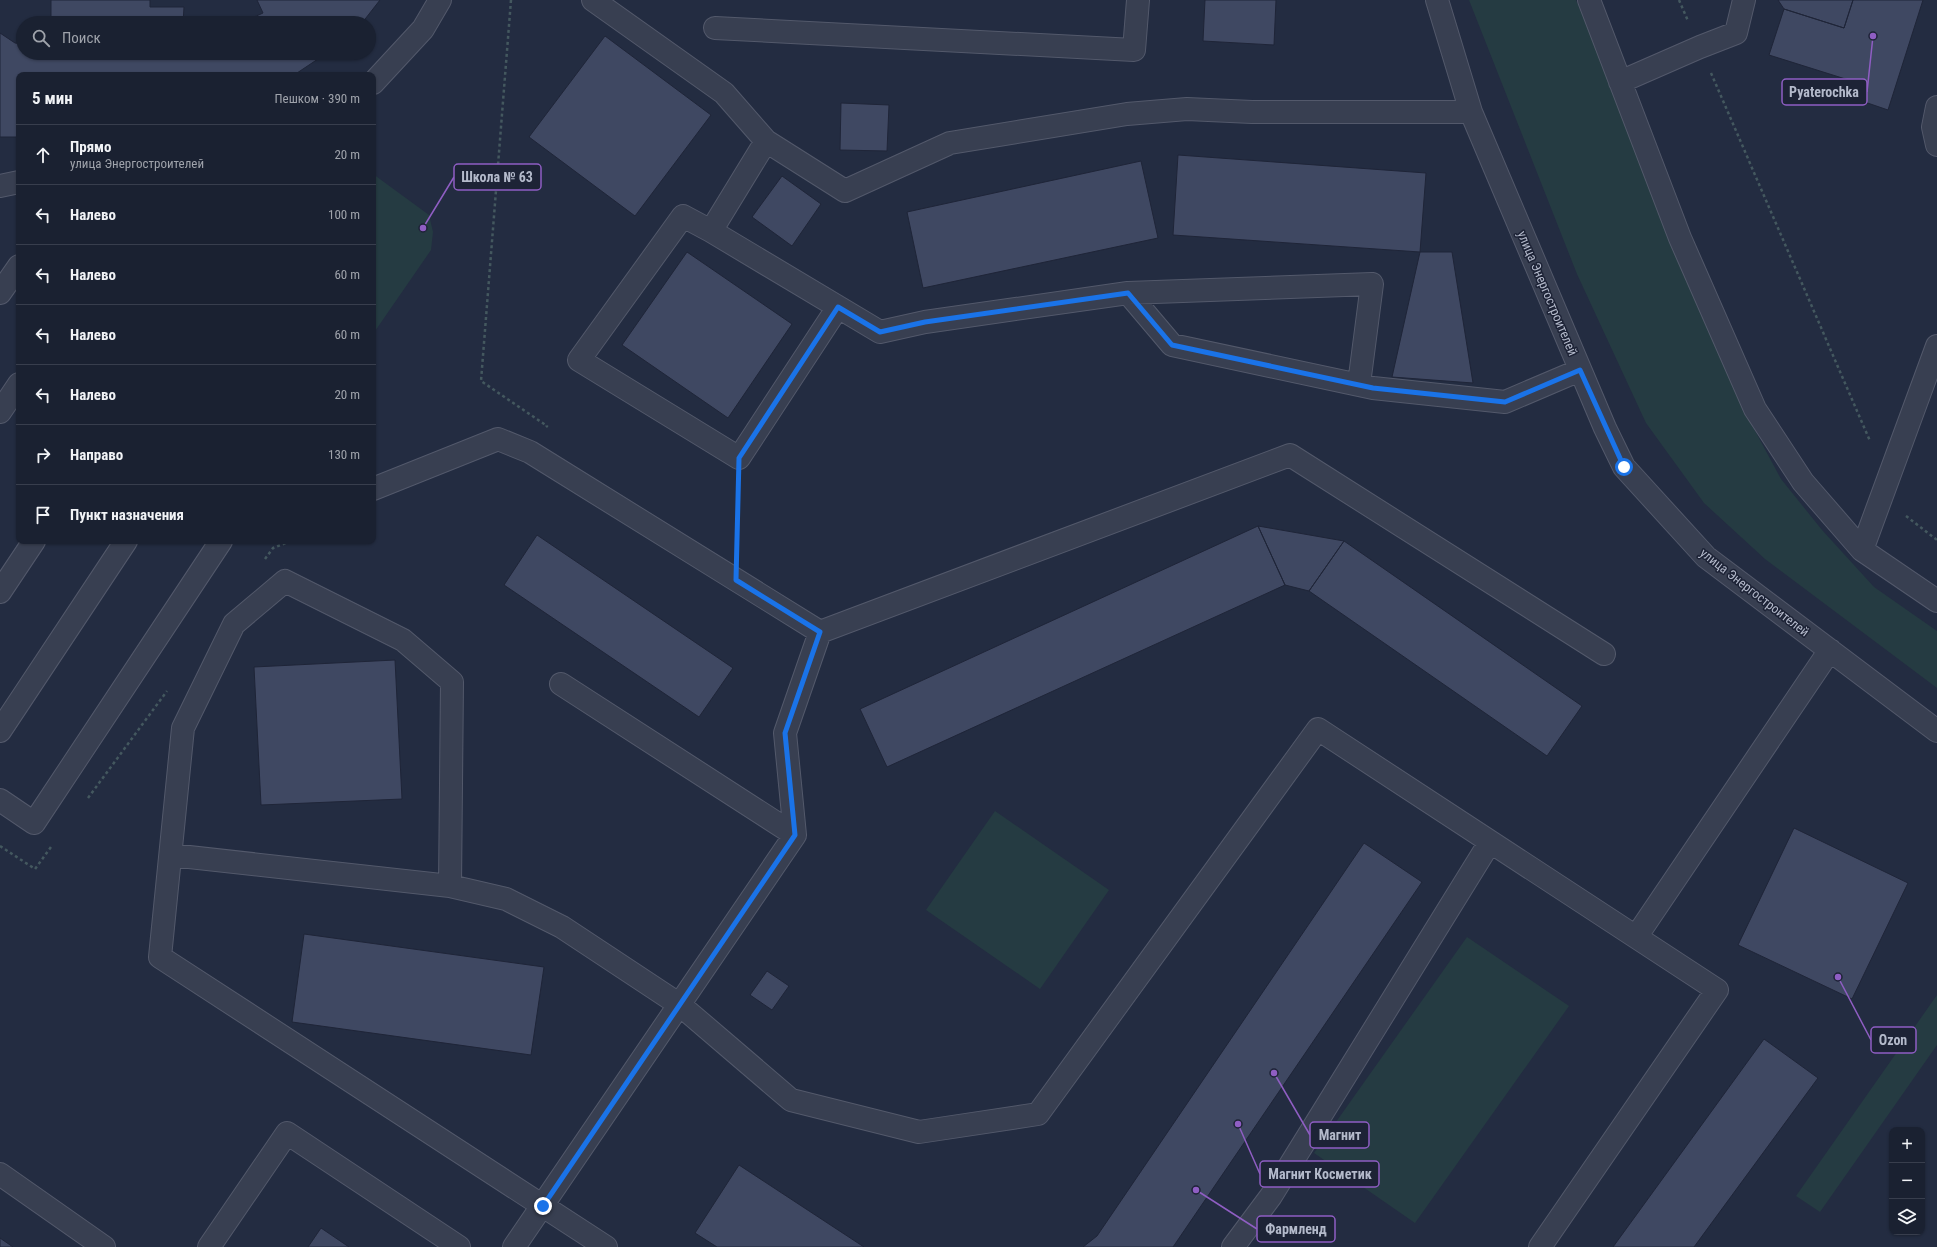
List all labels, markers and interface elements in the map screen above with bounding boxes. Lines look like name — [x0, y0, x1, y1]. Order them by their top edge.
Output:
search box — [16, 16, 376, 60]
icon: search — [30, 27, 52, 49]
text: Поиск — [62, 29, 101, 47]
callout: Pyaterochka — [1782, 79, 1867, 105]
text: Pyaterochka — [1789, 84, 1859, 100]
text: 5 мин — [32, 88, 73, 108]
text: Пешком · 390 m — [274, 91, 360, 106]
text: Прямо — [70, 138, 111, 156]
icon: ahead — [32, 144, 54, 166]
text: 20 m — [334, 147, 360, 162]
text: улица Энергостроителей — [70, 156, 204, 171]
callout: Школа № 63 — [454, 164, 541, 190]
text: Школа № 63 — [461, 169, 533, 185]
icon: left — [32, 204, 54, 226]
text: Налево — [70, 206, 116, 224]
text: 100 m — [328, 207, 360, 222]
street label: улица Энергостроителей — [1514, 229, 1581, 358]
icon: left — [32, 264, 54, 286]
text: Налево — [70, 266, 116, 284]
text: 60 m — [334, 267, 360, 282]
icon: left — [32, 324, 54, 346]
text: Налево — [70, 326, 116, 344]
text: 60 m — [334, 327, 360, 342]
icon: left — [32, 384, 54, 406]
text: Налево — [70, 386, 116, 404]
text: 20 m — [334, 387, 360, 402]
icon: right — [32, 444, 54, 466]
text: Направо — [70, 446, 123, 464]
text: 130 m — [328, 447, 360, 462]
route start — [1615, 458, 1633, 476]
icon: arrive — [32, 504, 54, 526]
text: Пункт назначения — [70, 506, 184, 524]
street label: улица Энергостроителей — [1697, 545, 1812, 640]
callout: Ozon — [1871, 1027, 1916, 1053]
text: Ozon — [1879, 1032, 1907, 1048]
callout: Магнит — [1310, 1122, 1369, 1148]
text: Магнит — [1319, 1127, 1362, 1143]
map controls — [1889, 1127, 1925, 1235]
button: + — [1889, 1127, 1925, 1163]
callout: Магнит Косметик — [1260, 1161, 1379, 1187]
button: − — [1889, 1163, 1925, 1199]
text: Магнит Косметик — [1268, 1166, 1372, 1182]
route end — [534, 1197, 552, 1215]
button: layers — [1889, 1199, 1925, 1235]
callout: Фармленд — [1257, 1216, 1335, 1242]
text: Фармленд — [1265, 1221, 1327, 1237]

